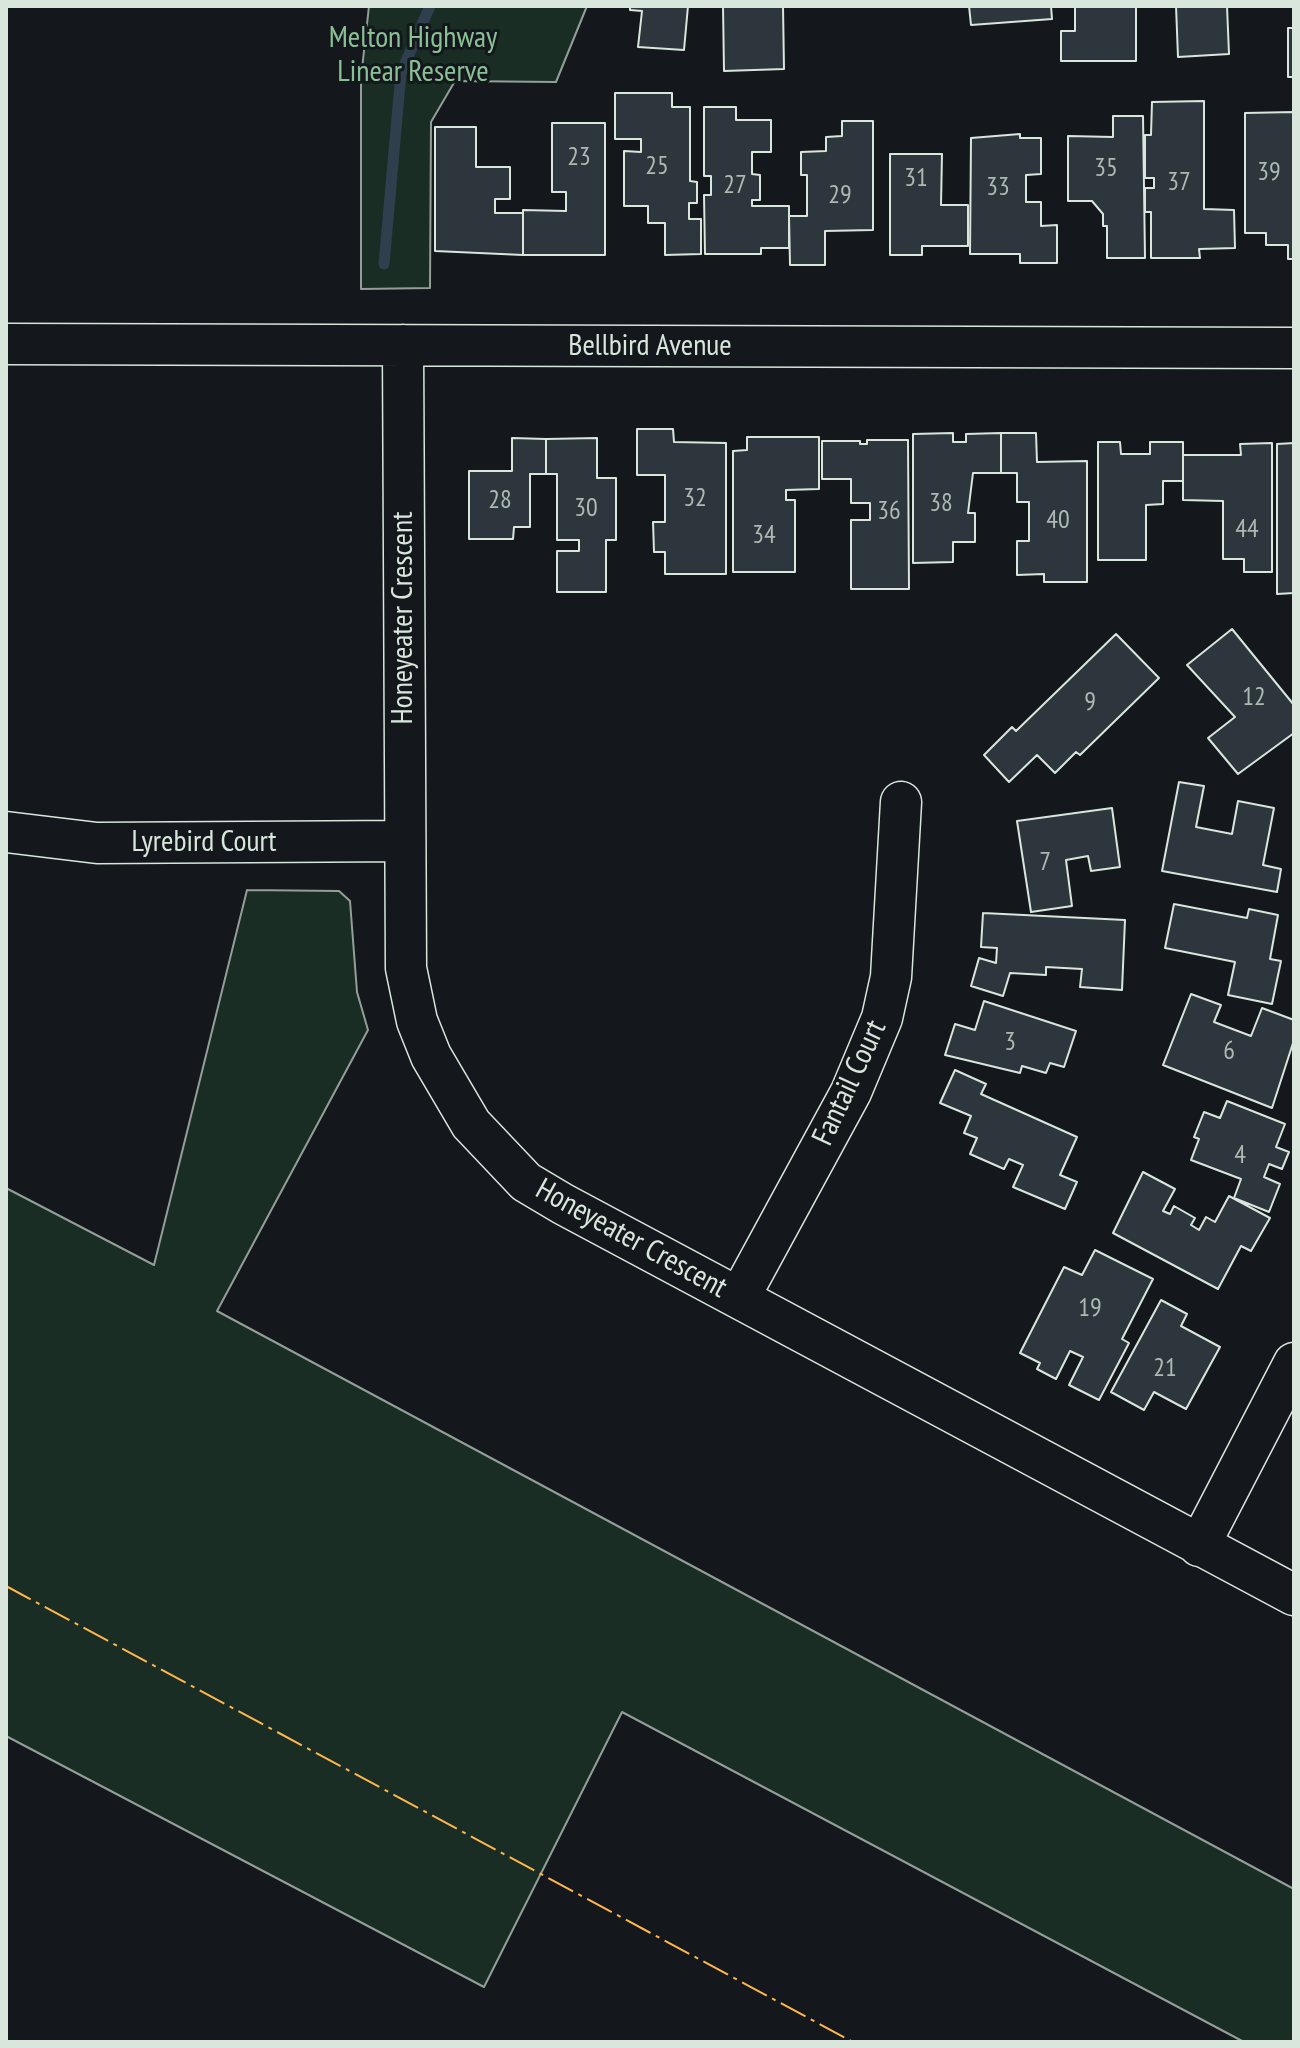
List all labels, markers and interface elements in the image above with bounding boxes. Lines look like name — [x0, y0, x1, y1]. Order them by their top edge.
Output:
park label: Melton Highway Linear Reserve — [329, 20, 497, 90]
house number: 23 — [567, 142, 591, 174]
house number: 25 — [645, 151, 669, 183]
house number: 35 — [1094, 153, 1118, 185]
house number: 39 — [1257, 157, 1281, 189]
house number: 31 — [904, 163, 928, 195]
house number: 37 — [1167, 167, 1191, 199]
house number: 27 — [723, 170, 747, 202]
house number: 33 — [986, 172, 1010, 204]
house number: 29 — [828, 180, 852, 212]
street label: Bellbird Avenue — [568, 328, 732, 364]
house number: 32 — [683, 483, 707, 515]
house number: 28 — [488, 485, 512, 517]
house number: 38 — [929, 488, 953, 520]
house number: 30 — [574, 493, 598, 525]
house number: 36 — [877, 496, 901, 528]
house number: 40 — [1046, 505, 1070, 537]
street label: Honeyeater Crescent — [385, 512, 421, 724]
house number: 44 — [1235, 514, 1259, 546]
house number: 34 — [752, 520, 776, 552]
house number: 12 — [1242, 682, 1266, 714]
house number: 9 — [1084, 687, 1096, 719]
street label: Lyrebird Court — [131, 824, 277, 860]
house number: 7 — [1039, 847, 1051, 879]
street label: Fantail Court — [805, 1015, 895, 1151]
house number: 3 — [1004, 1027, 1016, 1059]
house number: 6 — [1223, 1036, 1235, 1068]
house number: 4 — [1234, 1140, 1246, 1172]
street label: Honeyeater Crescent — [529, 1172, 733, 1306]
house number: 19 — [1078, 1293, 1102, 1325]
house number: 21 — [1153, 1353, 1177, 1385]

